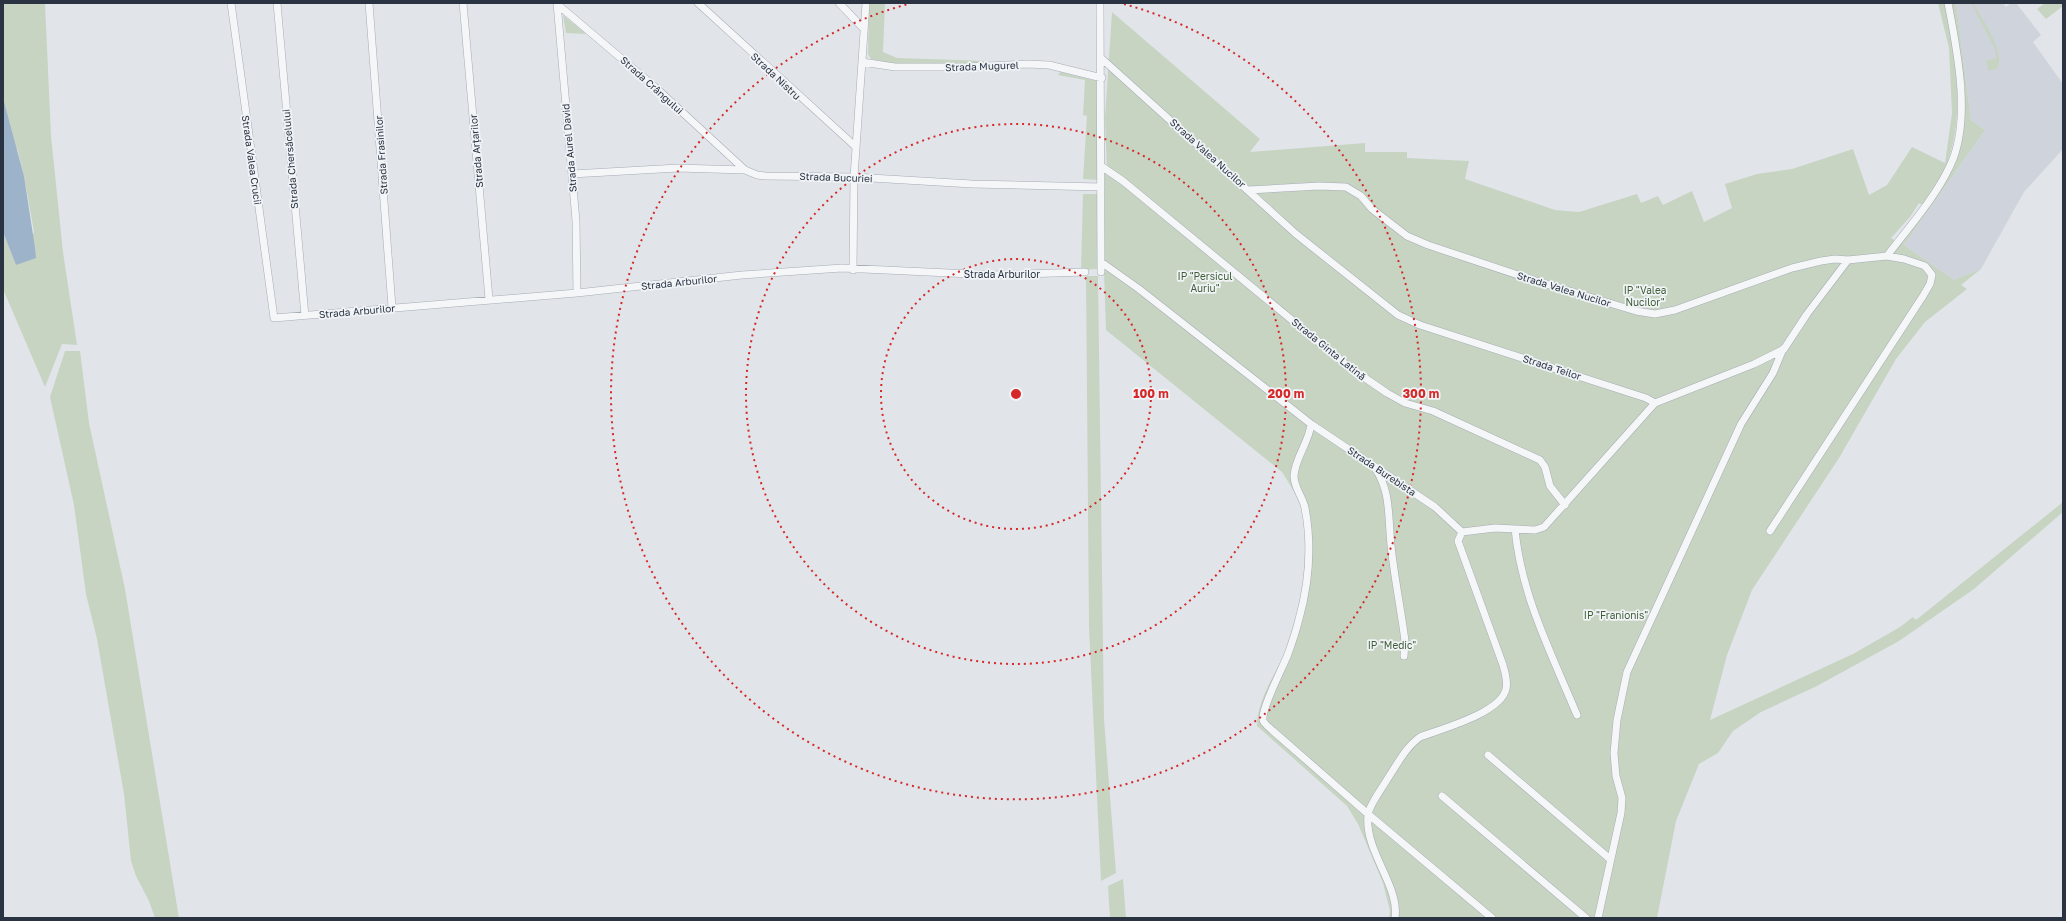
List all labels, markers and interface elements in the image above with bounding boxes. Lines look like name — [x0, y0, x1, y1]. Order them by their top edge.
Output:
street label: Strada Nistru — [749, 50, 803, 102]
street label: Strada Crângului — [618, 54, 686, 116]
street label: Strada Mugurel — [945, 59, 1019, 73]
street label: Strada Aurel David — [559, 103, 579, 193]
street label: Strada Chersăcelului — [280, 109, 300, 209]
street label: Strada Valea Crucii — [240, 114, 264, 206]
street label: Strada Arțarilor — [467, 114, 486, 188]
street label: Strada Frasinilor — [372, 115, 390, 195]
street label: Strada Valea Nucilor — [1168, 116, 1248, 190]
street label: Strada Bucuriei — [799, 170, 873, 184]
street label: Strada Arburilor — [964, 268, 1040, 280]
street label: Strada Valea Nucilor — [1516, 269, 1612, 309]
park label: IP "Persicul Auriu" — [1178, 270, 1232, 294]
street label: Strada Arburilor — [640, 272, 718, 292]
park label: IP "Valea Nucilor" — [1624, 284, 1666, 308]
street label: Strada Arburilor — [318, 302, 396, 320]
street label: Strada Ginta Latină — [1290, 315, 1368, 383]
street label: Strada Teilor — [1521, 352, 1583, 382]
text: 100 m — [1133, 386, 1169, 401]
text: 200 m — [1268, 386, 1304, 401]
text: 300 m — [1403, 386, 1439, 401]
centre of rings — [1009, 387, 1023, 401]
street label: Strada Burebista — [1345, 444, 1419, 498]
park label: IP "Franionis" — [1584, 609, 1648, 621]
park label: IP "Medic" — [1368, 639, 1416, 651]

